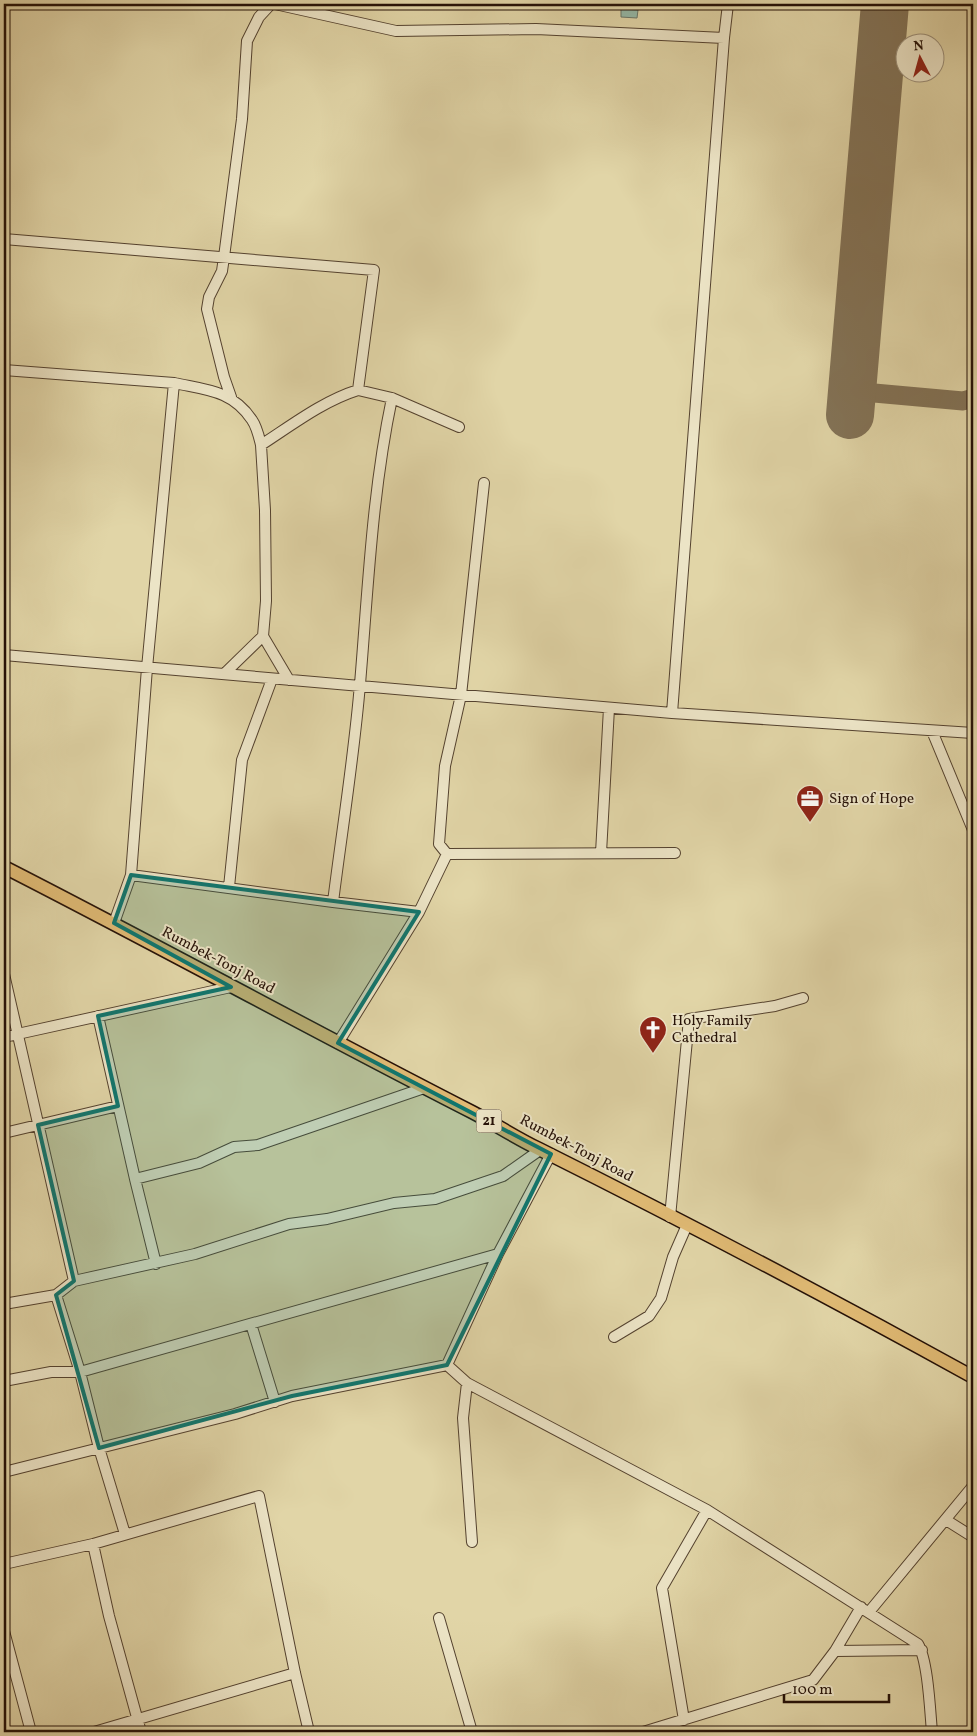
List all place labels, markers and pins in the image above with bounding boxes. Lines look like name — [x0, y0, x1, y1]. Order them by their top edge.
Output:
office icon: Sign of Hope — [795, 784, 825, 823]
place label: Sign of Hope — [829, 789, 914, 810]
place label: Holy Family Cathedral — [672, 1011, 752, 1049]
church icon: Holy Family Cathedral — [638, 1015, 668, 1054]

